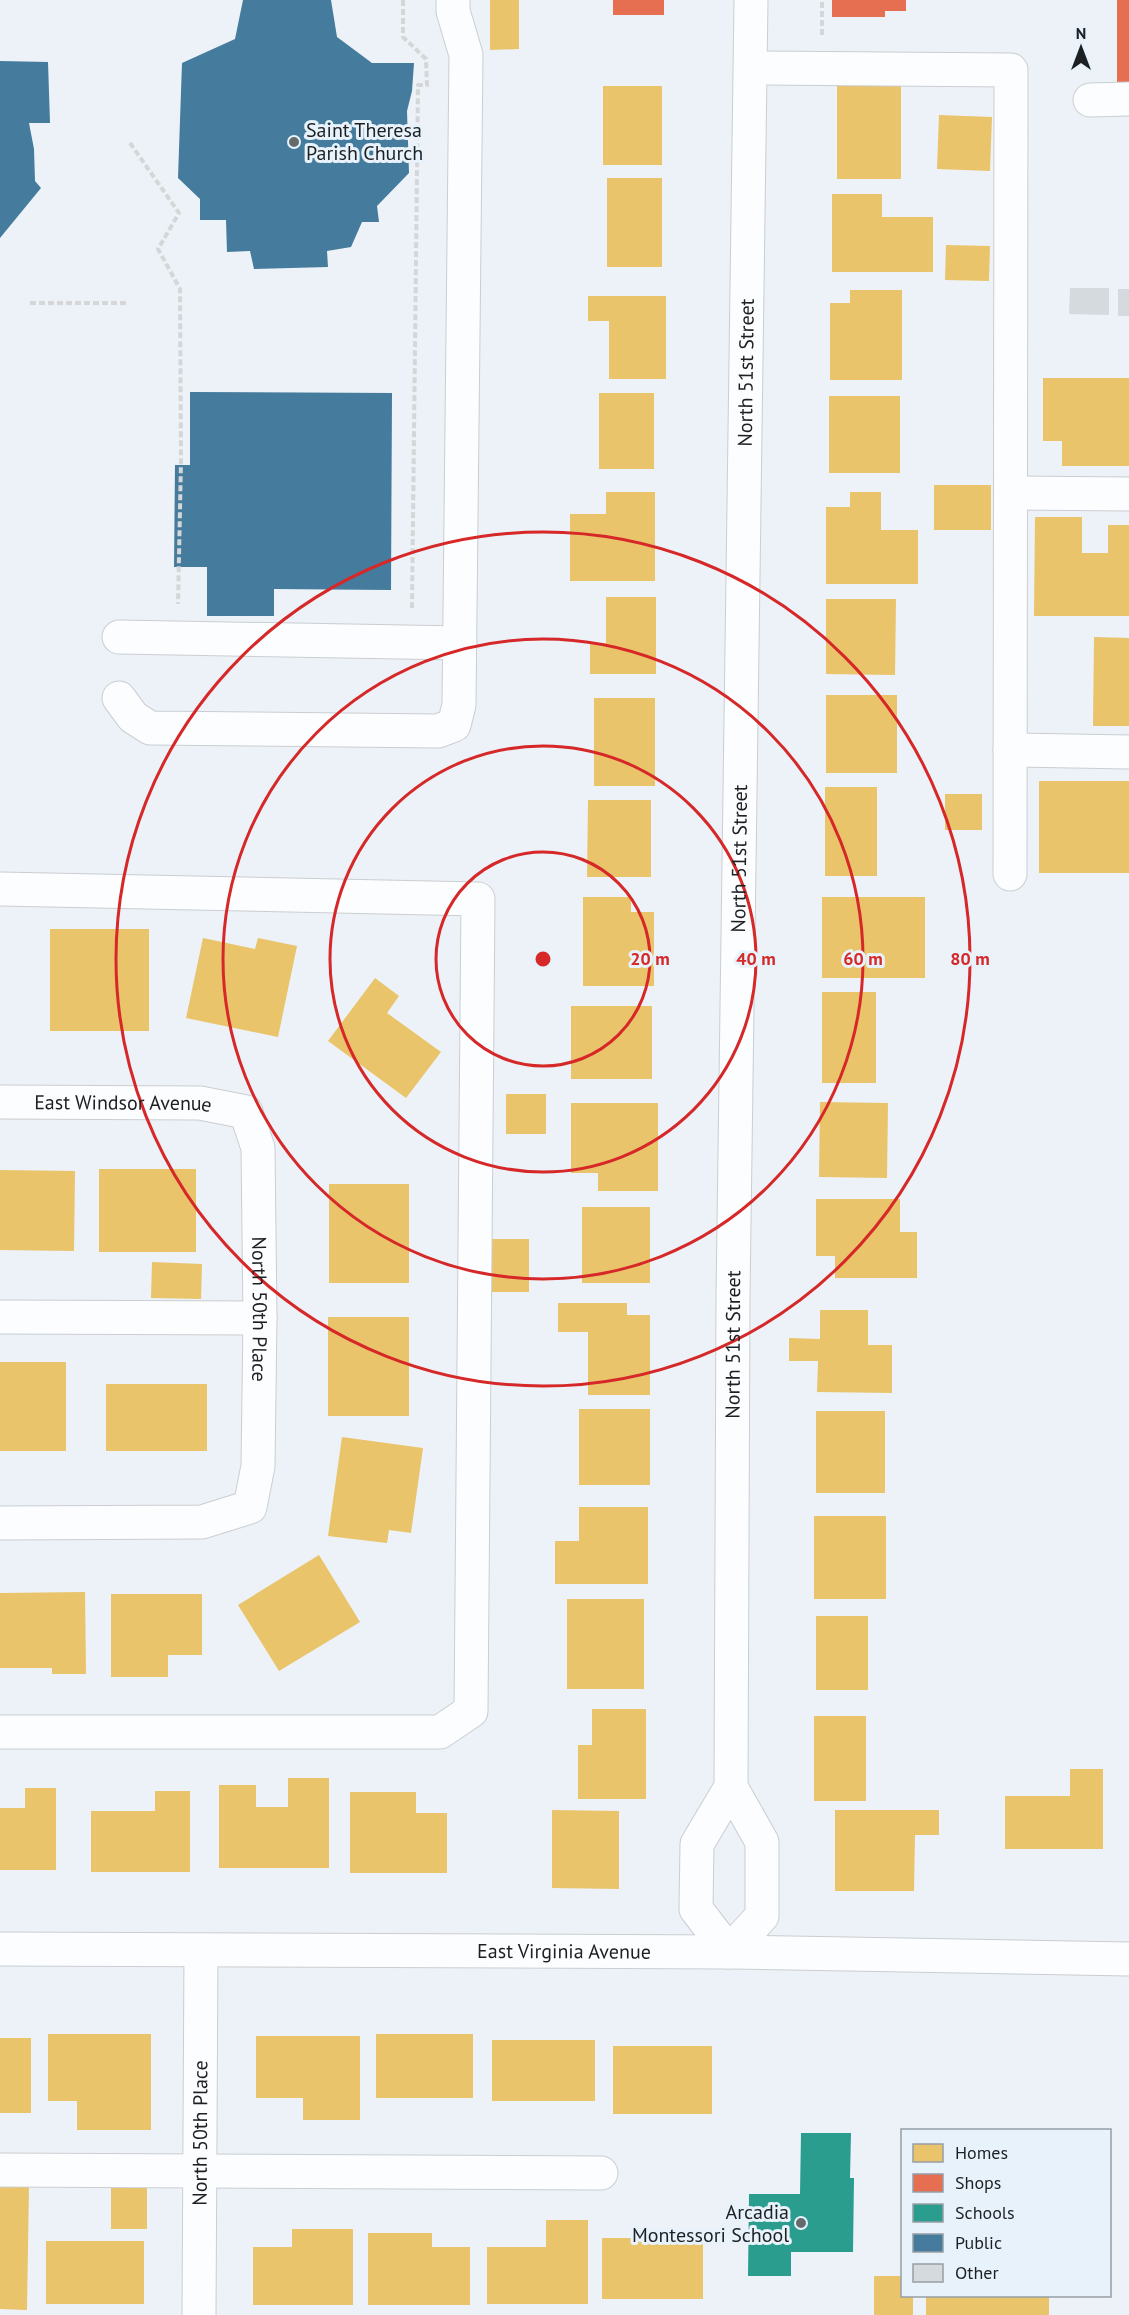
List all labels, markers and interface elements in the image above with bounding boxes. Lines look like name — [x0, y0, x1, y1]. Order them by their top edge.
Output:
north arrow — [1051, 18, 1111, 78]
text: N — [1076, 23, 1086, 43]
place label: Saint Theresa Parish Church — [306, 117, 423, 166]
marker: Saint Theresa Parish Church — [287, 135, 301, 149]
street label: North 51st Street — [732, 298, 760, 447]
street label: North 51st Street — [725, 784, 753, 933]
text: 20 m — [630, 947, 670, 970]
text: 40 m — [736, 947, 776, 970]
text: 60 m — [843, 947, 883, 970]
text: 80 m — [950, 947, 990, 970]
centre of rings — [533, 949, 553, 969]
street label: East Windsor Avenue — [34, 1089, 214, 1118]
street label: North 50th Place — [246, 1236, 273, 1382]
street label: North 51st Street — [720, 1270, 746, 1419]
street label: East Virginia Avenue — [477, 1938, 651, 1965]
street label: North 50th Place — [187, 2060, 213, 2206]
legend — [901, 2129, 1111, 2297]
text: Homes — [955, 2141, 1008, 2164]
text: Shops — [955, 2171, 1001, 2194]
place label: Arcadia Montessori School — [632, 2199, 789, 2248]
text: Schools — [955, 2201, 1015, 2224]
marker: Arcadia Montessori School — [794, 2216, 808, 2230]
text: Public — [955, 2231, 1002, 2254]
text: Other — [955, 2261, 999, 2284]

